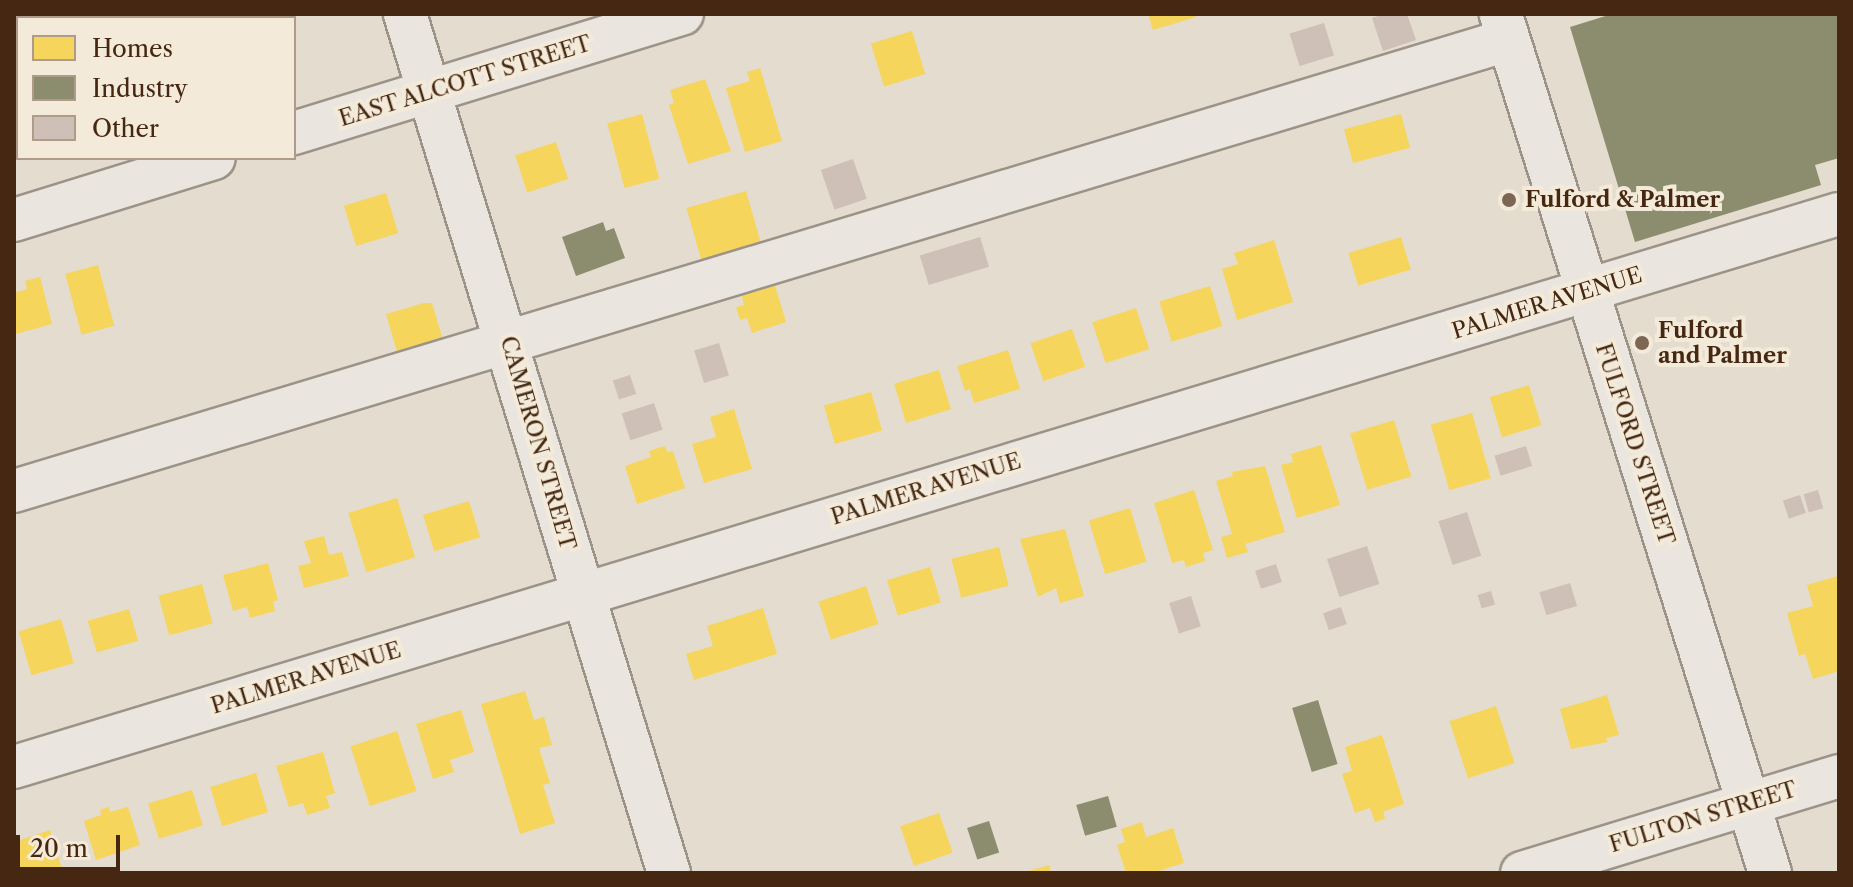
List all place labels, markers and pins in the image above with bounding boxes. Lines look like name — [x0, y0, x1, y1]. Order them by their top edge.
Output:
place label: Fulford & Palmer — [1525, 187, 1720, 213]
marker: Fulford & Palmer — [1500, 191, 1518, 209]
place label: Fulford and Palmer — [1658, 317, 1787, 368]
marker: Fulford and Palmer — [1633, 334, 1651, 352]

